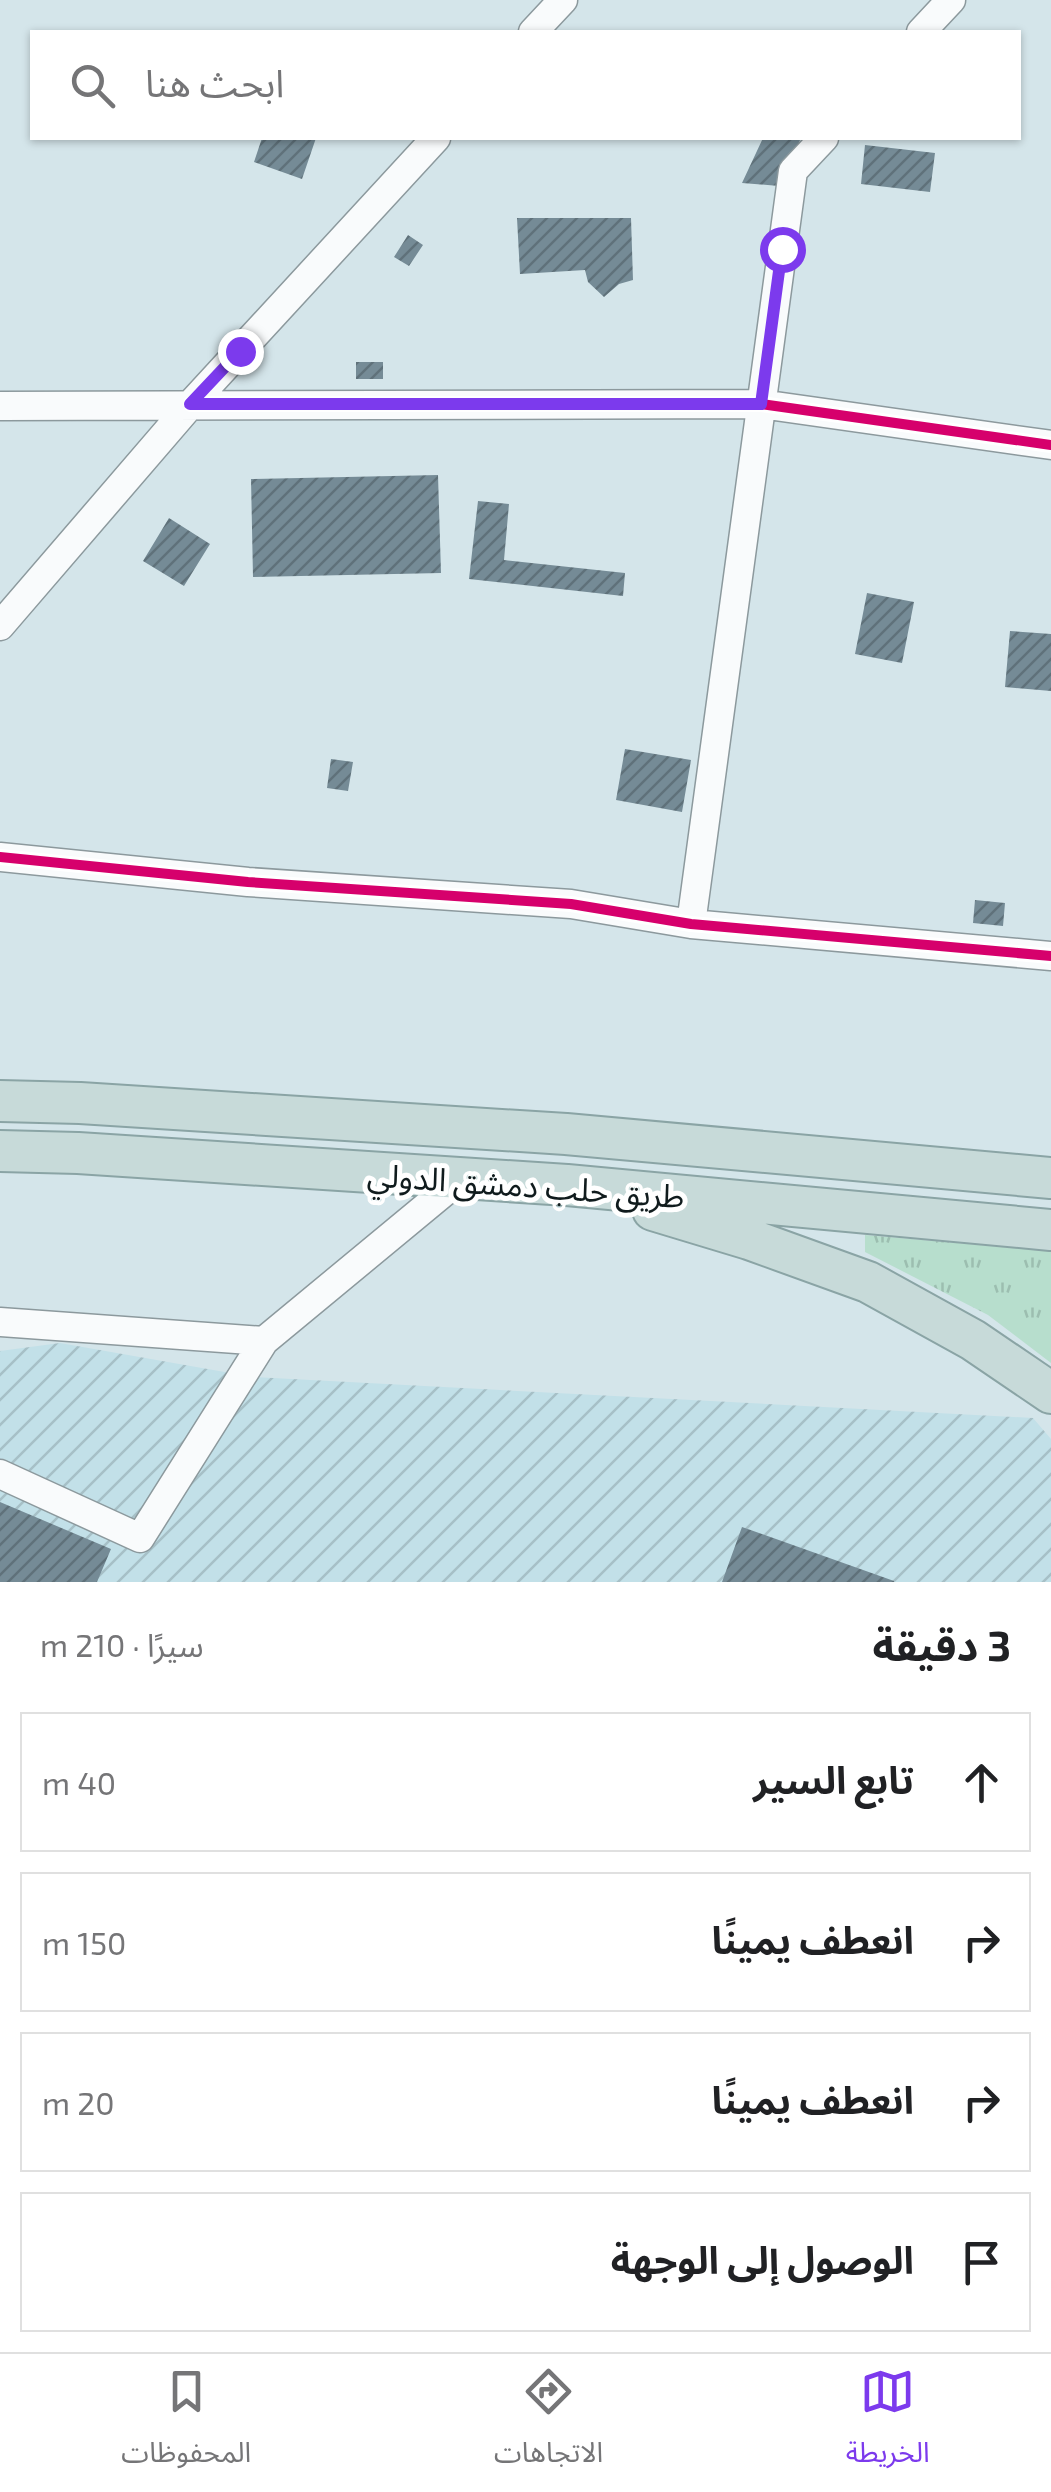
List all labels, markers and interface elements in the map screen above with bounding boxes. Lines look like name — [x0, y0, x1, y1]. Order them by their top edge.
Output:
search box — [30, 30, 1021, 140]
icon: search — [65, 58, 120, 113]
text: ابحث هنا — [145, 59, 284, 105]
route start — [760, 227, 806, 273]
route end — [218, 329, 264, 375]
street label: طريق حلب دمشق الدولي — [366, 1154, 686, 1221]
text: 3 دقيقة — [872, 1619, 1011, 1669]
text: سيرًا · 210 m — [40, 1625, 204, 1663]
icon: ahead — [954, 1755, 1009, 1810]
text: تابع السير — [753, 1756, 914, 1802]
text: 40 m — [42, 1763, 116, 1801]
icon: right — [954, 1915, 1009, 1970]
text: انعطف يمينًا — [711, 1916, 914, 1962]
text: 150 m — [42, 1923, 126, 1961]
icon: right — [954, 2075, 1009, 2130]
text: انعطف يمينًا — [711, 2076, 914, 2122]
text: 20 m — [42, 2083, 114, 2121]
icon: arrive — [954, 2235, 1009, 2290]
text: الوصول إلى الوجهة — [611, 2236, 914, 2282]
tab: المحفوظات — [121, 2364, 251, 2483]
tab: الاتجاهات — [494, 2364, 603, 2483]
tab: الخريطة — [846, 2364, 930, 2483]

